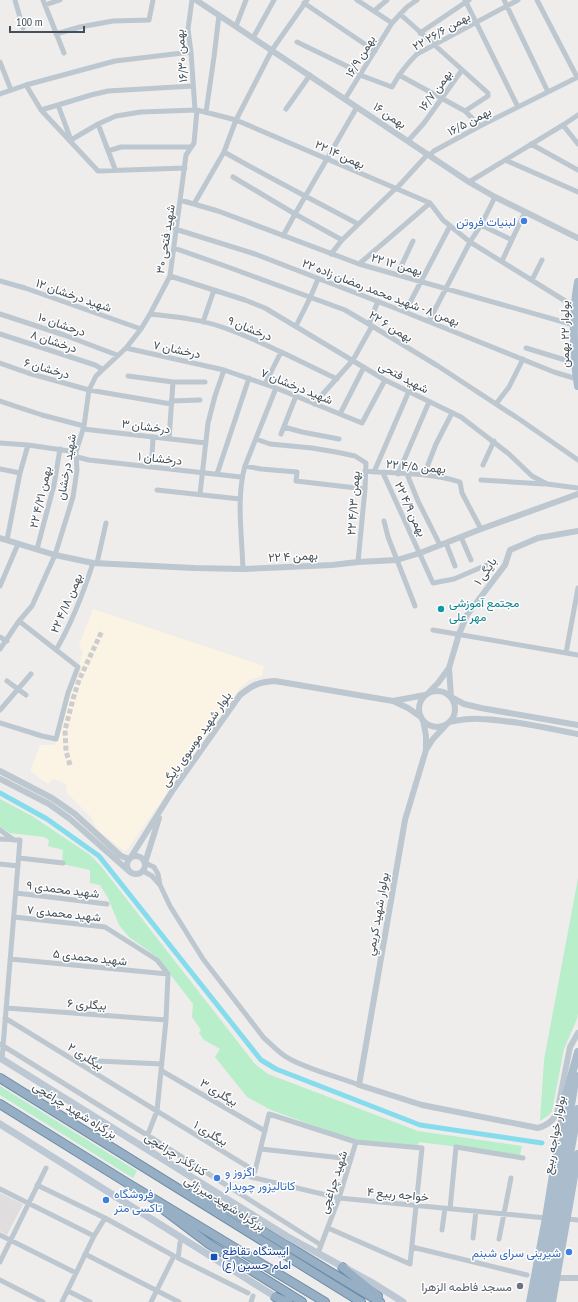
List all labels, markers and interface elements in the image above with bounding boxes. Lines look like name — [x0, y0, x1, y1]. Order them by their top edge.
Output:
scale bar — [10, 8, 84, 34]
street label: ۲۲ بهمن ۲۶/۶ — [409, 8, 473, 54]
text: 100 m — [16, 14, 43, 29]
street label: بهمن ۱۶/۳۰ — [172, 29, 191, 83]
street label: بهمن ۱۶/۹ — [342, 32, 379, 80]
street label: بهمن ۱۶/۷ — [415, 66, 456, 114]
street label: بهمن ۱۶ — [370, 98, 409, 132]
street label: بهمن ۱۶/۵ — [444, 103, 494, 140]
street label: ۲۲ بهمن ۱۴ — [312, 136, 367, 173]
street label: شهید فتحی ۳۰ — [152, 203, 179, 275]
place label: لبنیات فروتن — [456, 214, 516, 230]
marker: لبنیات فروتن — [519, 216, 529, 226]
street label: ۲۲ بهمن ۱۲ — [369, 250, 424, 279]
street label: ۲۲ بهمن ۸ - شهید محمد رمضان زاده — [300, 255, 462, 330]
street label: شهید درخشان ۱۲ — [34, 275, 114, 316]
street label: بولوار ۲۲ بهمن — [557, 300, 573, 368]
street label: ۲۲ بهمن ۶ — [366, 307, 416, 346]
street label: درحشان ۱۰ — [36, 309, 88, 340]
street label: درخشان ۹ — [225, 312, 275, 345]
street label: درخشان ۸ — [29, 326, 79, 357]
street label: درخشان ۷ — [152, 337, 202, 362]
street label: درخشان ۶ — [22, 354, 72, 383]
street label: شهید فتحی — [376, 358, 432, 397]
street label: شهید درخشان ۷ — [258, 365, 335, 408]
street label: درخشان ۳ — [121, 416, 171, 437]
street label: شهید درخشان — [53, 433, 80, 501]
street label: درخشان ۱ — [137, 448, 183, 469]
street label: ۲۲ بهمن ۴/۵ — [385, 456, 447, 477]
street label: ۲۲ بهمن ۴/۲۱ — [26, 465, 55, 530]
street label: ۲۲ بهمن ۴/۱۳ — [343, 470, 364, 536]
street label: ۲۲ بهمن ۴/۹ — [391, 479, 430, 539]
street label: ۲۲ بهمن ۴ — [268, 547, 318, 566]
street label: بایگی ۱ — [470, 554, 501, 588]
street label: ۲۲ بهمن ۴/۱۸ — [47, 571, 86, 636]
place label: مجتمع آموزشی مهر علی — [449, 595, 519, 625]
marker: مجتمع آموزشی مهر علی — [436, 604, 446, 614]
street label: بلوار شهید موسوی بایگی — [158, 689, 235, 790]
street label: بولوار شهيد كريمي — [362, 871, 395, 957]
street label: شهید محمدی ۹ — [26, 877, 100, 902]
street label: شهید محمدی ۷ — [26, 902, 102, 925]
street label: شهید محمدی ۵ — [52, 946, 128, 969]
street label: بیگلری ۶ — [67, 995, 107, 1014]
street label: بیگلری ۲ — [65, 1039, 107, 1074]
street label: بیگلری ۳ — [197, 1075, 241, 1110]
street label: بزرگراه شهید چراغچی — [30, 1078, 120, 1143]
street label: بولوار خواجه ربیع — [540, 1094, 570, 1176]
street label: بیگلری ۱ — [191, 1117, 231, 1150]
street label: کنارگذر چراغچی — [142, 1129, 210, 1180]
street label: شهید چراغچی — [316, 1148, 351, 1216]
place label: اگزوز و کاتالیزور چوبدار — [224, 1164, 295, 1194]
street label: بزرگراه شهید میرزائی — [181, 1172, 268, 1235]
marker: اگزوز و کاتالیزور چوبدار — [212, 1173, 222, 1183]
street label: خواجه ربیع ۴ — [366, 1184, 430, 1206]
place label: فروشگاه تاکسی متر — [113, 1186, 162, 1216]
marker: فروشگاه تاکسی متر — [101, 1195, 111, 1205]
place label: ایستگاه تقاظع امام حسین (ع) — [222, 1243, 291, 1274]
place label: شیرینی سرای شبنم — [472, 1245, 561, 1261]
marker: شیرینی سرای شبنم — [564, 1247, 574, 1257]
marker: ایستگاه تقاظع امام حسین (ع) — [209, 1252, 219, 1262]
place label: مسجد فاطمه الزهرا — [421, 1279, 512, 1295]
marker: مسجد فاطمه الزهرا — [515, 1281, 525, 1291]

